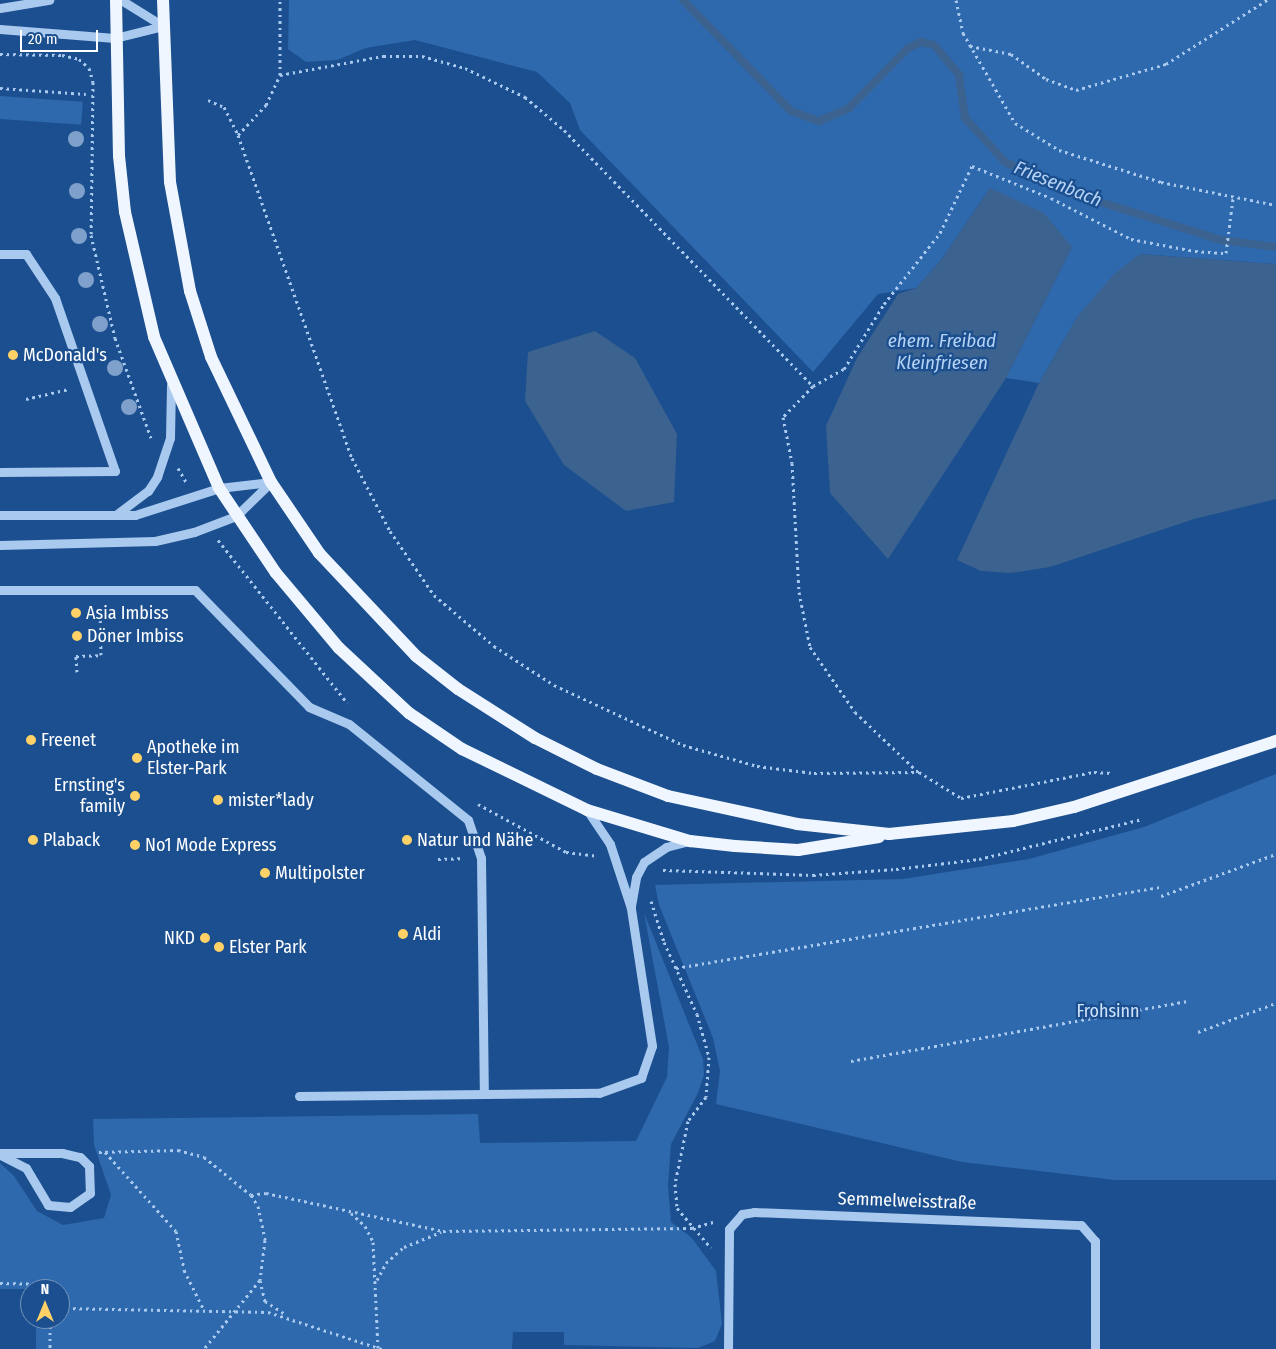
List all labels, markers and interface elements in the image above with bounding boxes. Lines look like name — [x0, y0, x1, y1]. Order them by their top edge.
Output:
scale bar — [22, 20, 100, 52]
text: 20 m — [28, 30, 58, 48]
water label: Friesenbach — [1011, 156, 1105, 212]
water label: ehem. Freibad Kleinfriesen — [888, 330, 996, 374]
place label: McDonald's — [23, 344, 107, 366]
marker: McDonald's — [7, 349, 19, 361]
place label: Asia Imbiss — [86, 602, 169, 624]
marker: Asia Imbiss — [70, 607, 82, 619]
place label: Döner Imbiss — [87, 625, 184, 647]
marker: Döner Imbiss — [71, 630, 83, 642]
place label: Freenet — [41, 729, 96, 751]
marker: Freenet — [25, 734, 37, 746]
place label: Apotheke im Elster-Park — [147, 737, 240, 780]
marker: Apotheke im Elster-Park — [131, 752, 143, 764]
place label: Ernsting's family — [54, 775, 125, 818]
place label: mister*lady — [228, 789, 314, 811]
marker: Ernsting's family — [129, 790, 141, 802]
marker: mister*lady — [212, 794, 224, 806]
place label: Plaback — [43, 829, 100, 851]
place label: Natur und Nähe — [417, 829, 533, 851]
marker: Plaback — [27, 834, 39, 846]
place label: No1 Mode Express — [145, 834, 277, 856]
marker: Natur und Nähe — [401, 834, 413, 846]
marker: No1 Mode Express — [129, 839, 141, 851]
place label: Multipolster — [275, 862, 365, 884]
marker: Multipolster — [259, 867, 271, 879]
place label: Aldi — [413, 923, 441, 945]
place label: NKD — [164, 927, 195, 949]
marker: Aldi — [397, 928, 409, 940]
marker: NKD — [199, 932, 211, 944]
place label: Elster Park — [229, 936, 307, 958]
marker: Elster Park — [213, 941, 225, 953]
park label: Frohsinn — [1076, 1000, 1140, 1022]
street label: Semmelweisstraße — [837, 1188, 977, 1214]
north arrow — [20, 1279, 70, 1329]
text: N — [41, 1281, 49, 1298]

